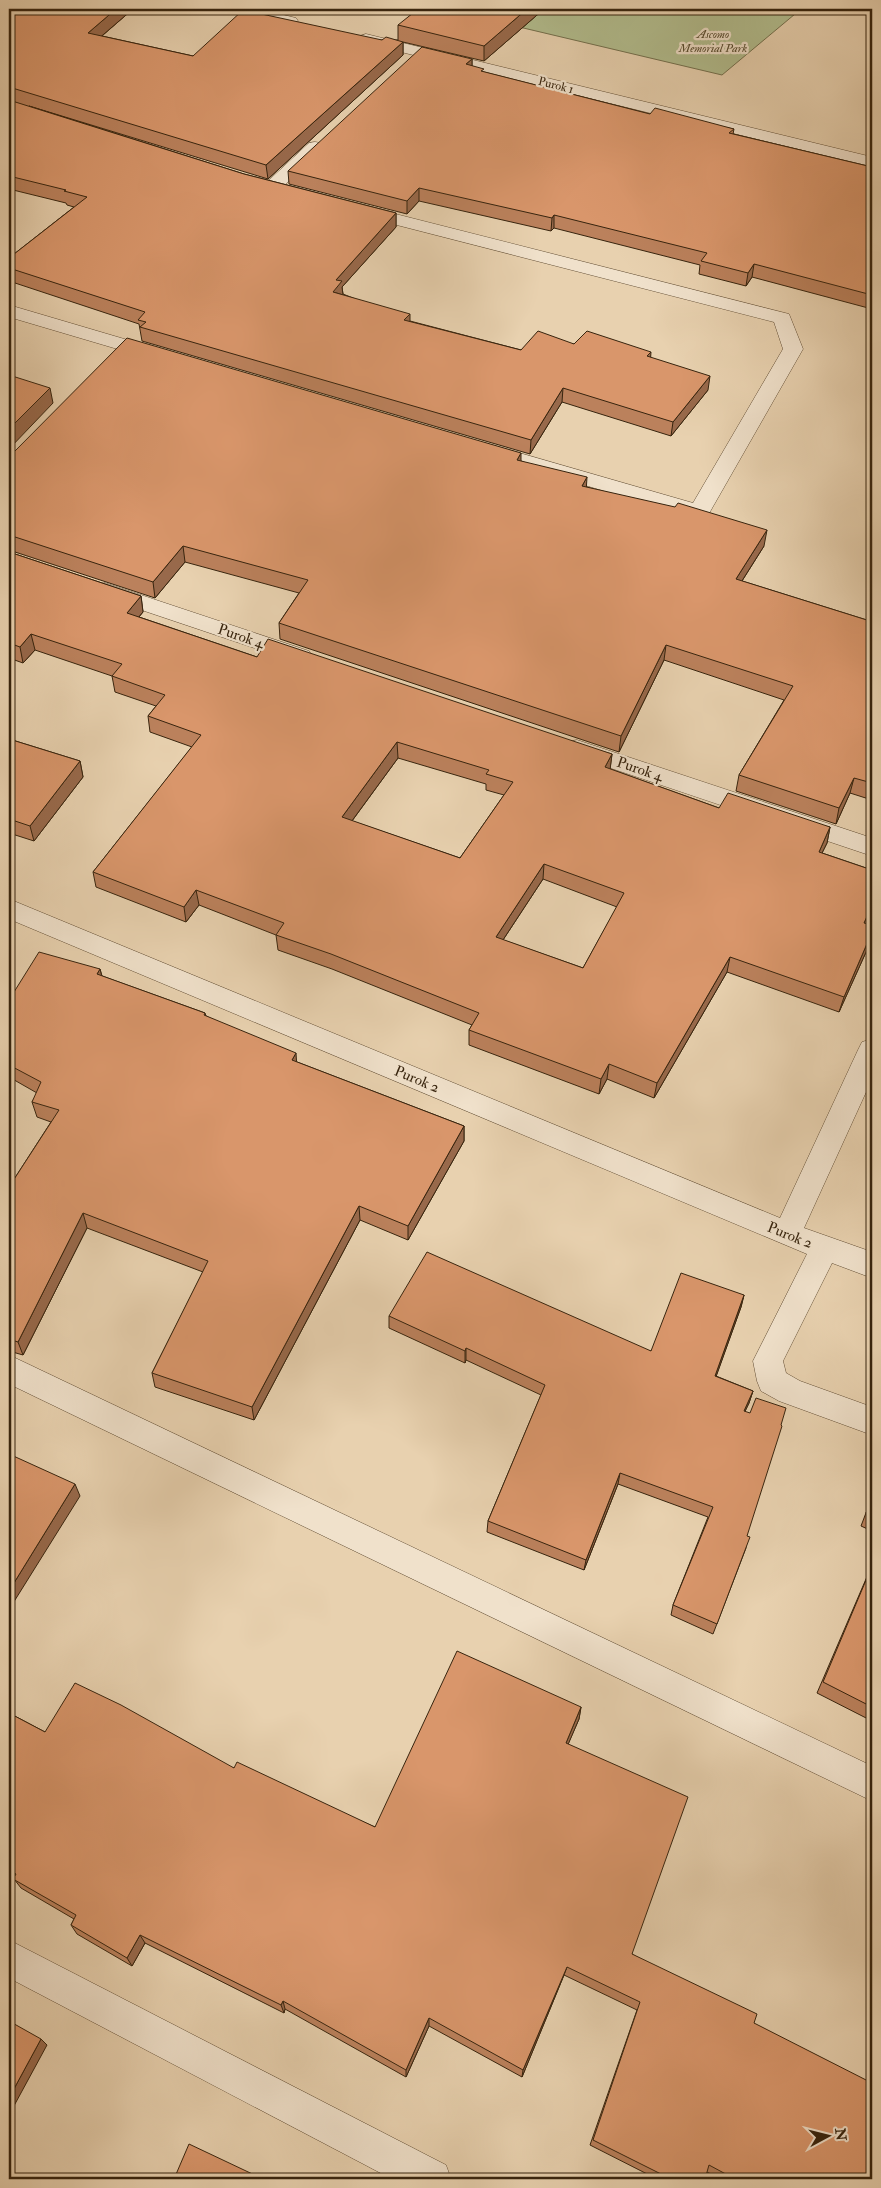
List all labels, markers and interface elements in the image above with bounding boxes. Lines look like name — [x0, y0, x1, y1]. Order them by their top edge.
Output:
park label: Ascomo Memorial Park — [678, 27, 747, 56]
street label: Purok 1 — [537, 74, 575, 97]
street label: Purok 4 — [215, 620, 267, 654]
street label: Purok 4 — [614, 753, 666, 787]
street label: Purok 2 — [391, 1061, 443, 1098]
street label: Purok 2 — [764, 1218, 816, 1253]
north arrow — [804, 2110, 854, 2160]
text: N — [831, 2126, 850, 2142]

